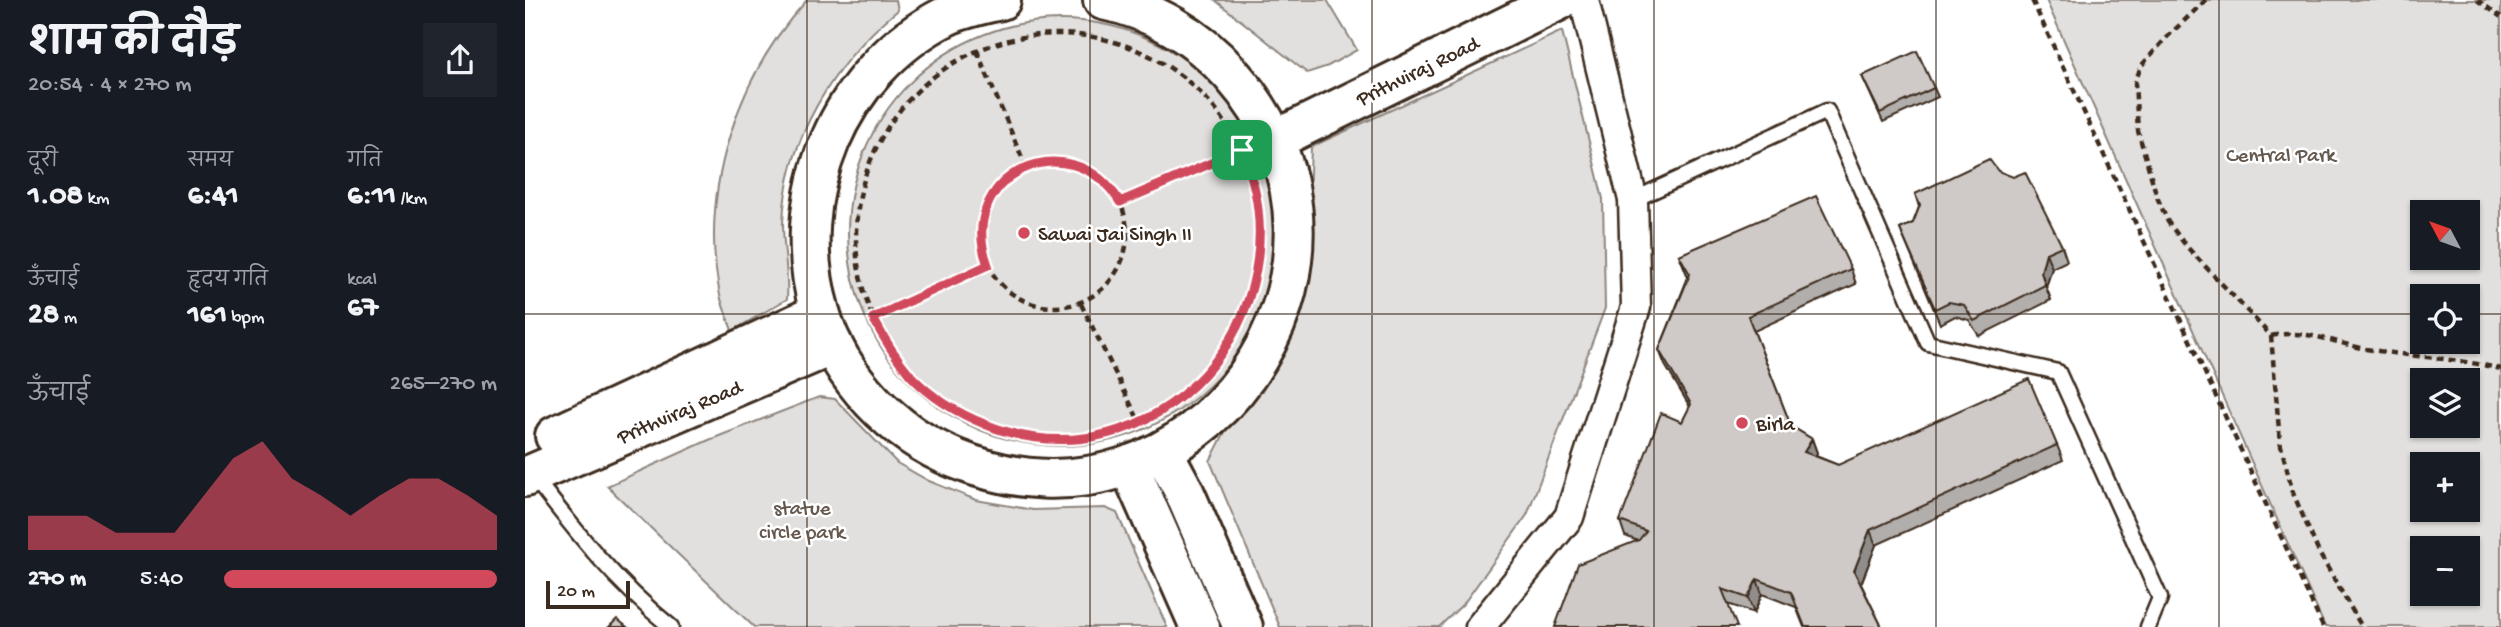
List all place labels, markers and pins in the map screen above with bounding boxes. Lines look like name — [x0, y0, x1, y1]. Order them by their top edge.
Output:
pin — [1212, 120, 1272, 180]
place label: Sawai Jai Singh II — [1038, 224, 1192, 249]
marker: Sawai Jai Singh II — [1016, 225, 1032, 241]
place label: Birla — [1755, 414, 1796, 439]
marker: Birla — [1734, 415, 1750, 431]

